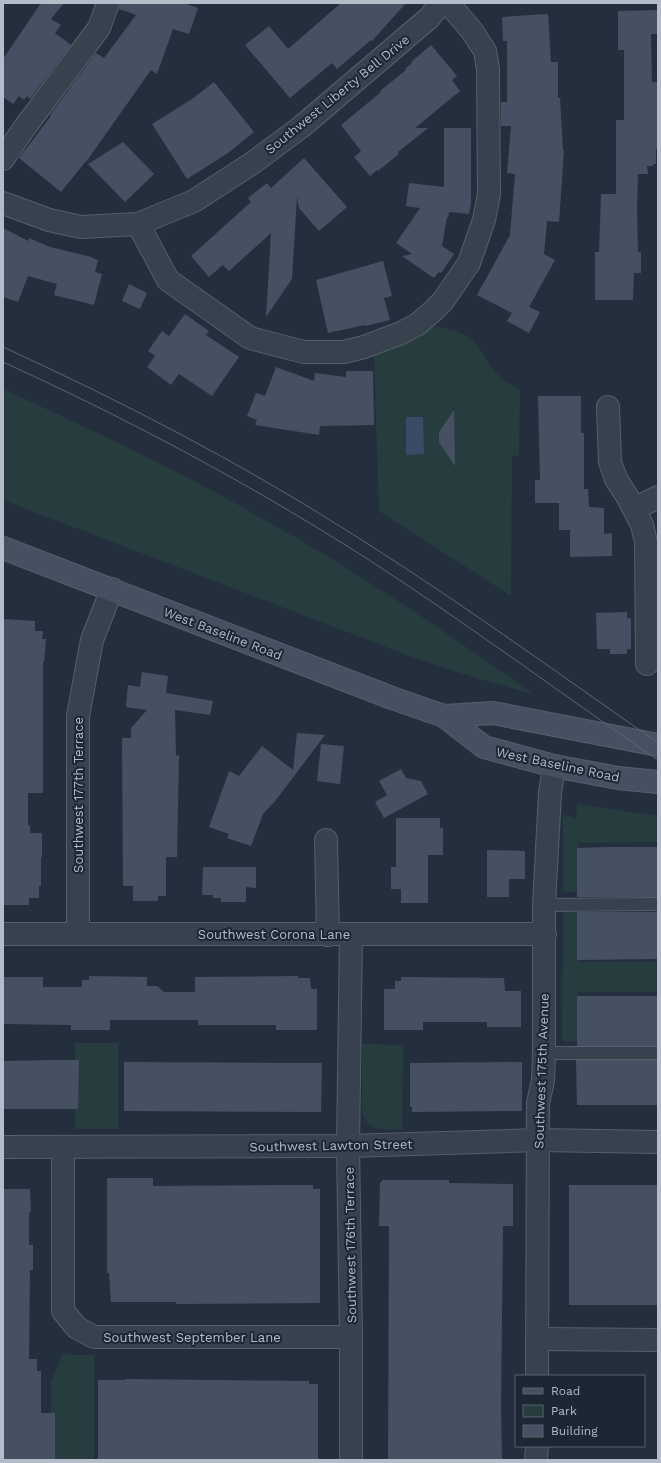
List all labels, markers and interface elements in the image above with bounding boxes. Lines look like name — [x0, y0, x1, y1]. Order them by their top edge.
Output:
street label: Southwest Liberty Bell Drive — [262, 32, 412, 157]
street label: West Baseline Road — [161, 604, 284, 663]
street label: Southwest 177th Terrace — [71, 717, 86, 873]
street label: West Baseline Road — [495, 744, 621, 785]
street label: Southwest Corona Lane — [198, 927, 350, 942]
street label: Southwest 175th Avenue — [531, 993, 552, 1149]
street label: Southwest Lawton Street — [249, 1137, 413, 1154]
street label: Southwest 176th Terrace — [342, 1167, 359, 1323]
street label: Southwest September Lane — [103, 1330, 281, 1345]
legend — [515, 1375, 645, 1447]
text: Road — [551, 1384, 580, 1398]
text: Park — [551, 1404, 577, 1418]
text: Building — [551, 1424, 598, 1438]

